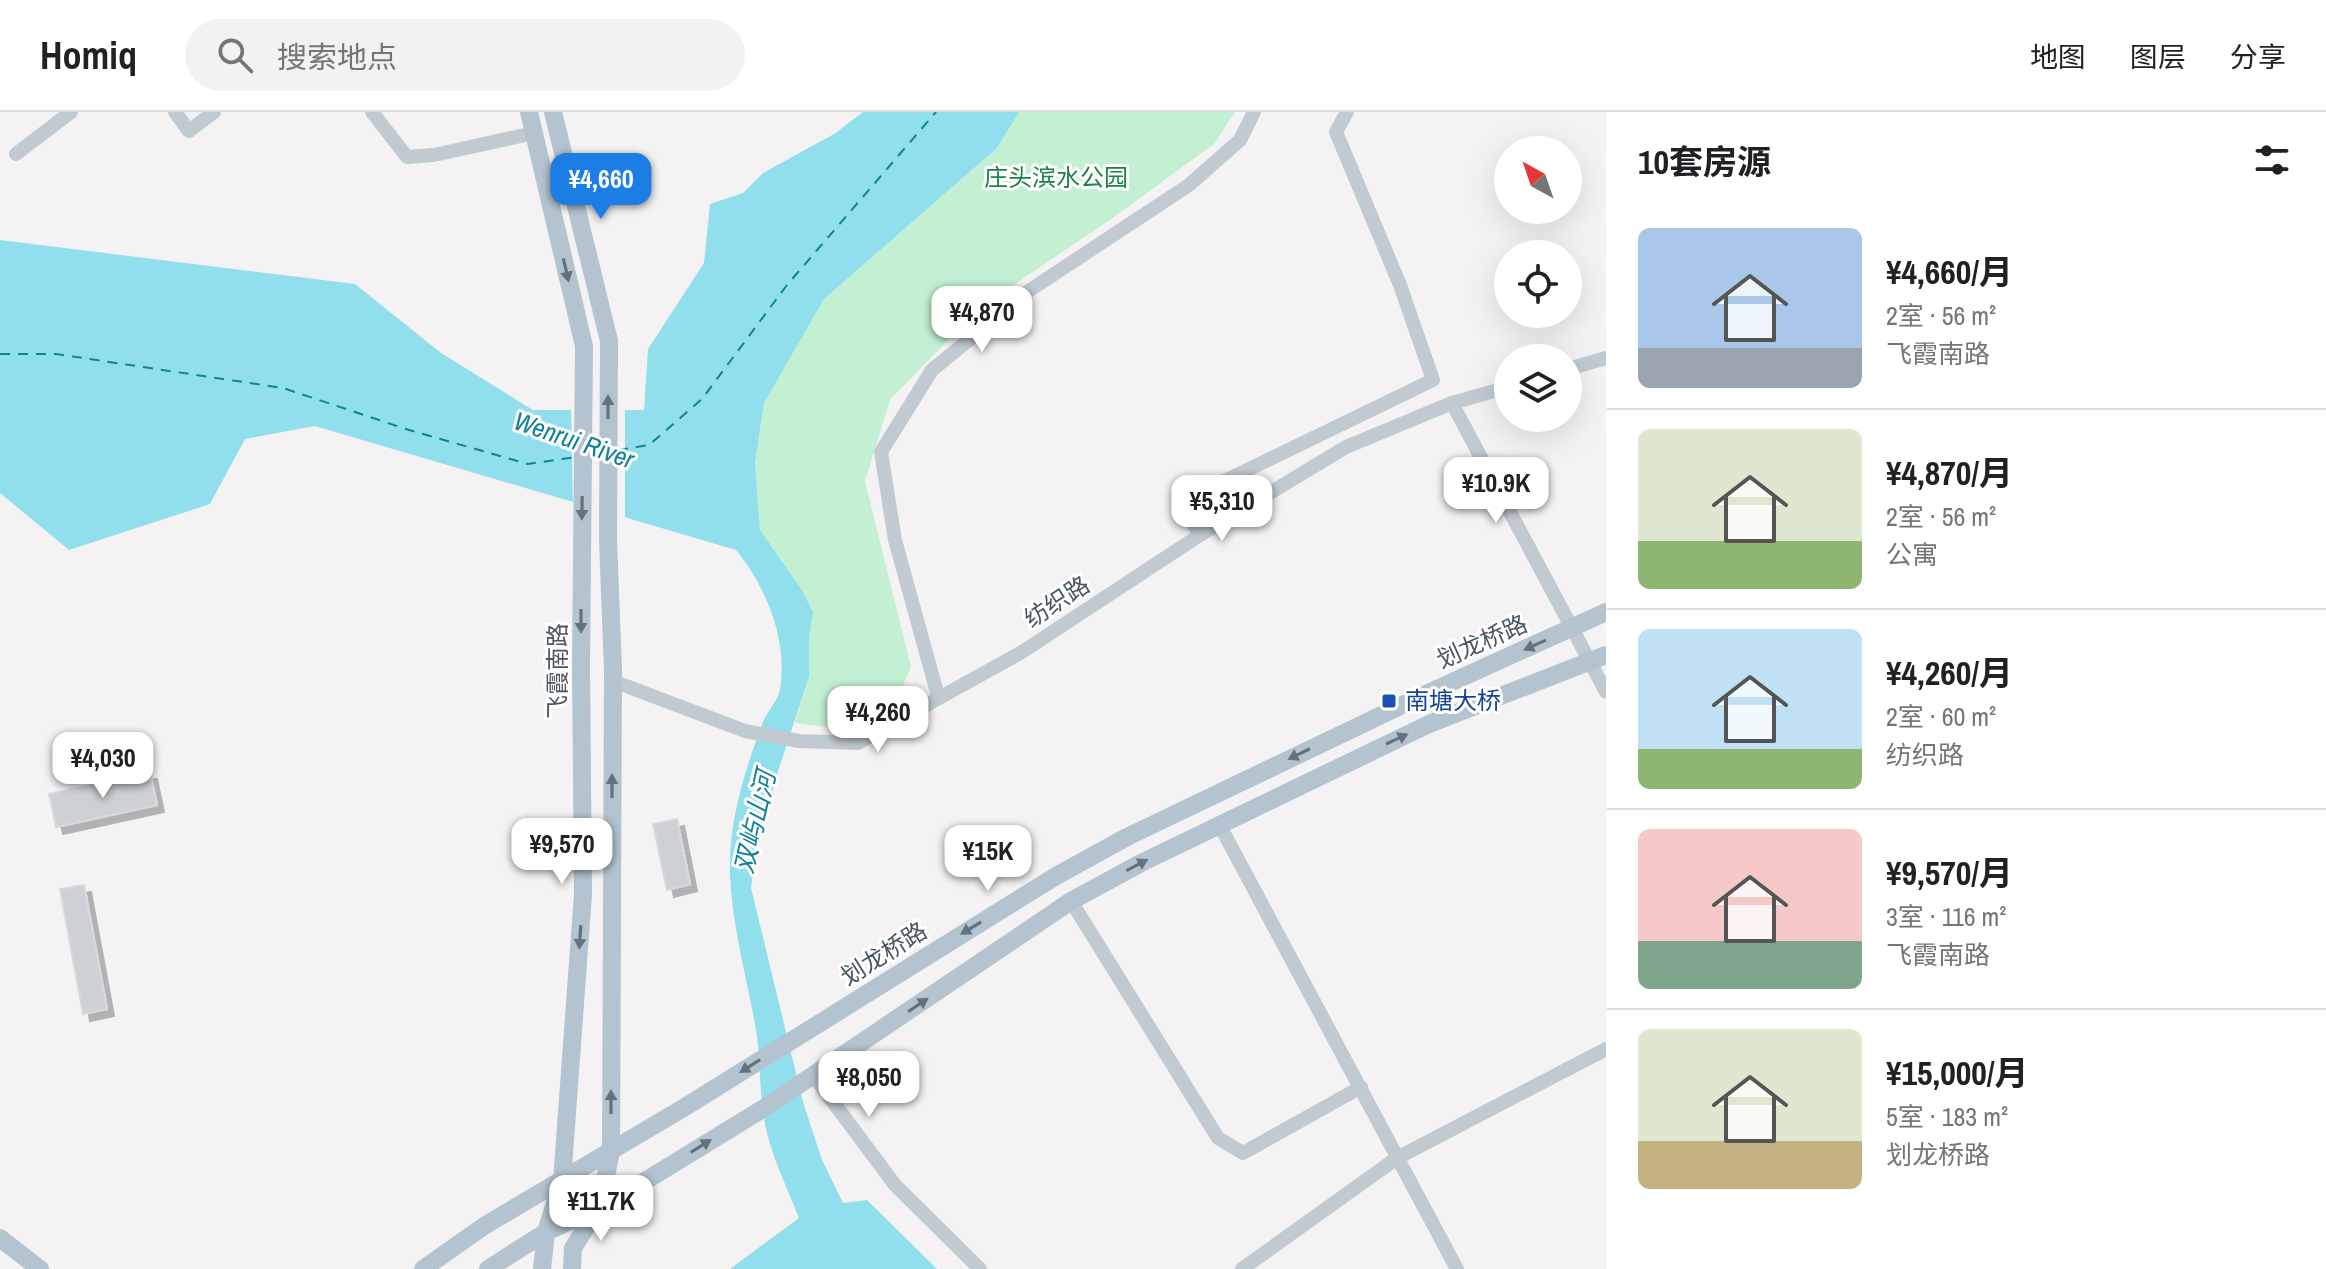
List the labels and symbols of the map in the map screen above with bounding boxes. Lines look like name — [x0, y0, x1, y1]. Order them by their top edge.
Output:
north arrow — [1494, 136, 1582, 224]
pin: ¥4,660 — [536, 153, 666, 221]
park label: 庄头滨水公园 — [984, 161, 1128, 193]
one-way arrow — [561, 257, 573, 282]
pin: ¥4,870 — [917, 286, 1047, 354]
one-way arrow — [602, 394, 614, 419]
water label: Wenrui River — [509, 403, 640, 477]
pin: ¥10.9K — [1431, 457, 1561, 525]
pin: ¥5,310 — [1157, 475, 1287, 543]
one-way arrow — [576, 496, 588, 521]
street label: 纺织路 — [1018, 568, 1095, 634]
street label: 划龙桥路 — [1431, 607, 1532, 675]
one-way arrow — [575, 609, 588, 634]
street label: 飞霞南路 — [541, 623, 573, 719]
one-way arrow — [1523, 638, 1547, 651]
place label: 南塘大桥 — [1405, 684, 1501, 716]
pin: ¥4,260 — [813, 686, 943, 754]
marker: 南塘大桥 — [1380, 692, 1398, 710]
pin: ¥4,030 — [38, 732, 168, 800]
one-way arrow — [1385, 732, 1408, 746]
one-way arrow — [1288, 747, 1311, 761]
water label: 双屿山河 — [726, 762, 784, 876]
one-way arrow — [606, 773, 618, 798]
pin: ¥9,570 — [497, 818, 627, 886]
pin: ¥15K — [941, 825, 1035, 893]
one-way arrow — [1126, 858, 1149, 871]
street label: 划龙桥路 — [834, 914, 933, 992]
one-way arrow — [960, 921, 982, 935]
one-way arrow — [573, 925, 586, 950]
one-way arrow — [908, 997, 929, 1012]
pin: ¥8,050 — [804, 1051, 934, 1119]
one-way arrow — [739, 1058, 761, 1072]
one-way arrow — [605, 1089, 617, 1114]
one-way arrow — [690, 1139, 711, 1154]
pin: ¥11.7K — [536, 1175, 666, 1243]

